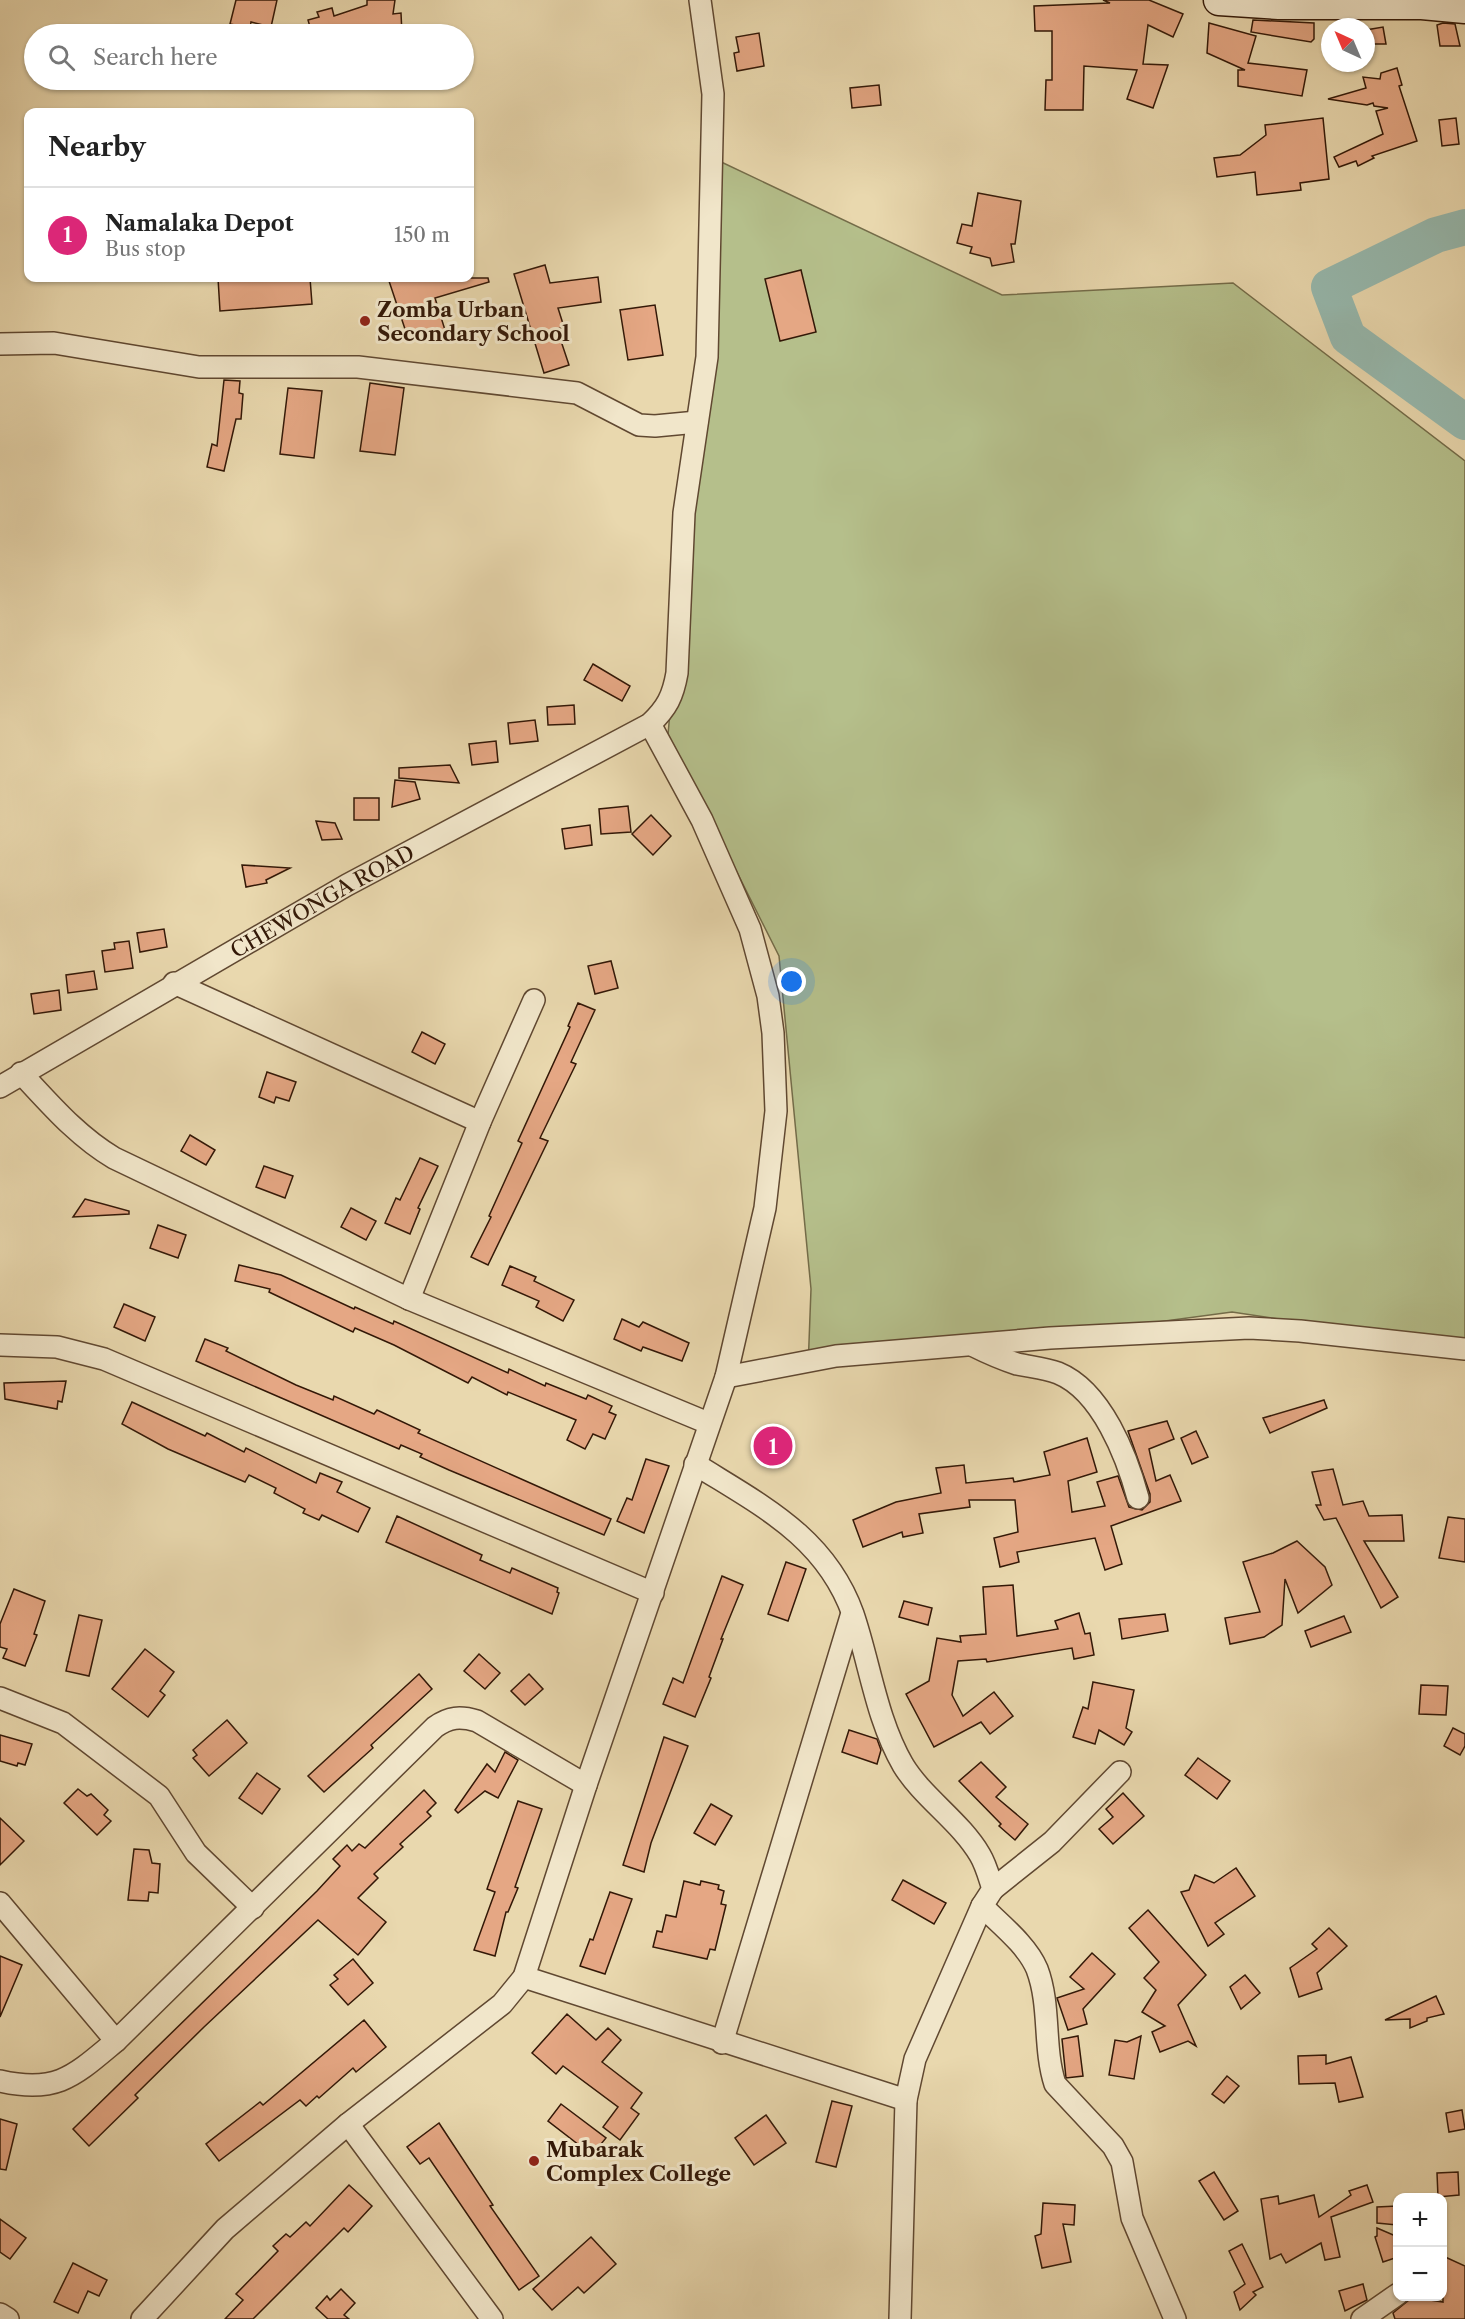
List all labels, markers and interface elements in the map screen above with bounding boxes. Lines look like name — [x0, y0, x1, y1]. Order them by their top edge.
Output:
north arrow — [1321, 18, 1375, 72]
search box — [24, 24, 474, 90]
icon: search — [45, 41, 78, 74]
text: Search here — [93, 44, 218, 71]
text: Nearby — [48, 131, 146, 163]
text: Namalaka Depot — [105, 210, 294, 237]
text: 1 — [63, 223, 72, 247]
text: 150 m — [394, 223, 450, 247]
text: Bus stop — [105, 237, 186, 261]
place label: Zomba Urban Secondary School — [377, 297, 570, 346]
marker: Zomba Urban Secondary School — [358, 314, 372, 328]
street label: CHEWONGA ROAD — [226, 839, 418, 963]
your location — [777, 967, 806, 996]
pin: 1 — [754, 1424, 792, 1468]
place label: Mubarak Complex College — [546, 2137, 731, 2186]
marker: Mubarak Complex College — [527, 2154, 541, 2168]
map controls — [1393, 2193, 1447, 2301]
button: + — [1393, 2193, 1447, 2247]
button: − — [1393, 2247, 1447, 2301]

